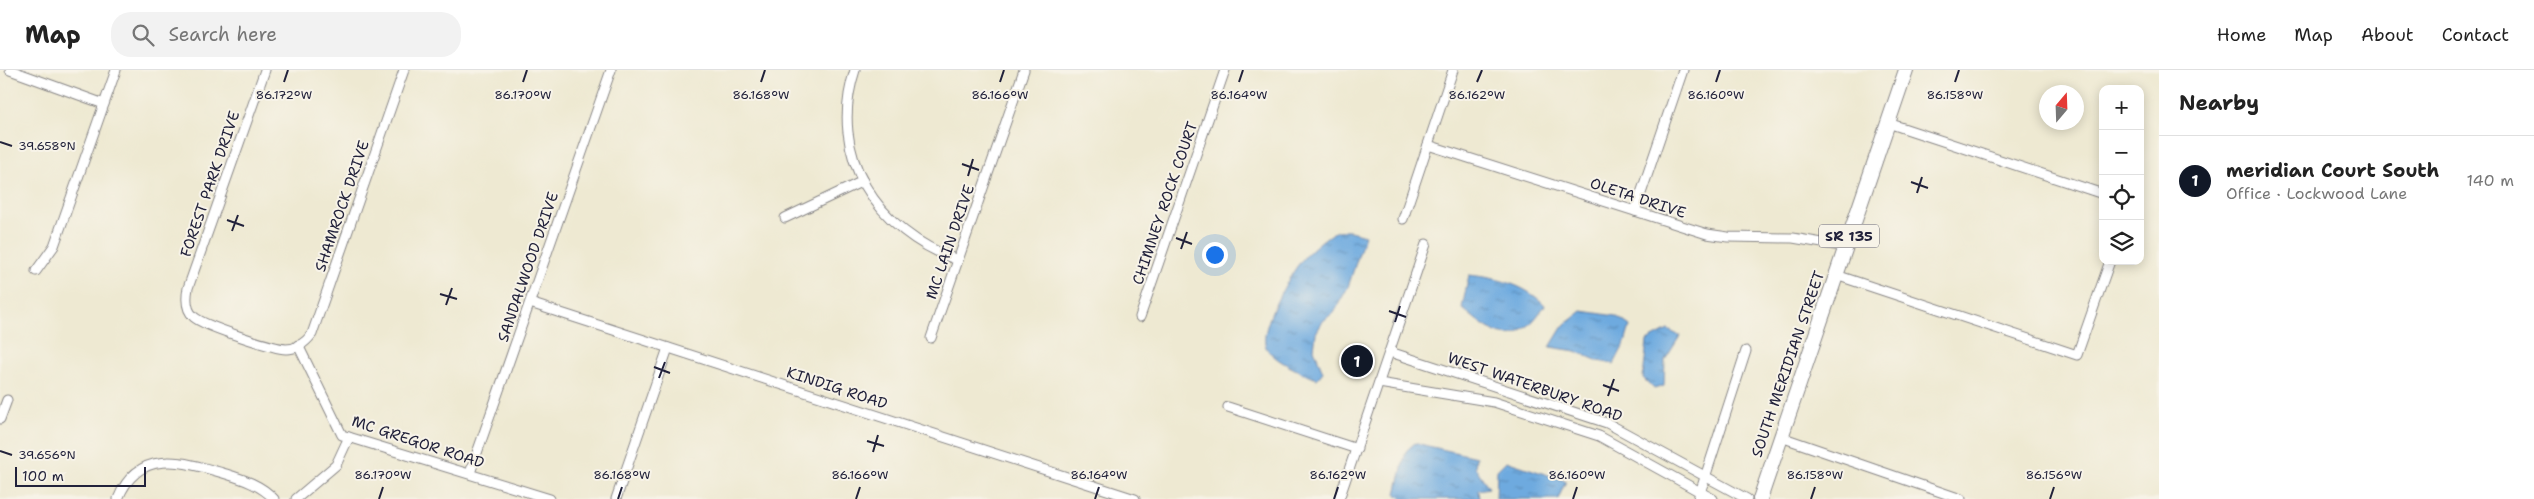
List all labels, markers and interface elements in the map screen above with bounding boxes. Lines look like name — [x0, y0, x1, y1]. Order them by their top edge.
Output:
search box — [111, 12, 461, 57]
text: Map — [25, 19, 81, 51]
icon: search — [129, 21, 157, 49]
text: Search here — [169, 22, 277, 47]
text: Home — [2217, 23, 2266, 47]
text: Map — [2294, 23, 2333, 47]
text: About — [2361, 23, 2414, 47]
text: Contact — [2442, 23, 2509, 47]
north arrow — [2039, 85, 2084, 130]
map controls — [2099, 85, 2144, 265]
button: + — [2099, 85, 2144, 130]
text: 86.172°W — [256, 87, 312, 103]
text: 86.170°W — [494, 87, 552, 103]
text: 86.168°W — [732, 87, 790, 103]
text: 86.166°W — [971, 87, 1029, 103]
text: 86.164°W — [1210, 87, 1268, 103]
text: 86.162°W — [1449, 87, 1505, 103]
text: 86.160°W — [1687, 87, 1745, 103]
text: 86.158°W — [1927, 87, 1983, 103]
text: Nearby — [2179, 89, 2259, 117]
street label: FOREST PARK DRIVE — [176, 108, 244, 260]
street label: CHIMNEY ROCK COURT — [1128, 119, 1202, 287]
button: − — [2099, 130, 2144, 175]
text: 39.658°N — [18, 138, 76, 154]
street label: SHAMROCK DRIVE — [310, 138, 374, 274]
text: meridian Court South — [2226, 158, 2439, 183]
text: 1 — [2191, 170, 2199, 191]
text: 140 m — [2467, 170, 2514, 191]
street label: OLETA DRIVE — [1587, 173, 1689, 223]
button: locate — [2099, 175, 2144, 220]
street label: MC LAIN DRIVE — [921, 182, 979, 302]
text: Office · Lockwood Lane — [2226, 183, 2407, 204]
street label: SANDALWOOD DRIVE — [493, 189, 563, 345]
button: layers — [2099, 220, 2144, 265]
road number: SR 135 — [1819, 224, 1879, 248]
your location — [1202, 242, 1228, 268]
street label: SOUTH MERIDIAN STREET — [1747, 268, 1829, 460]
pin: 1 — [1341, 342, 1373, 380]
street label: WEST WATERBURY ROAD — [1445, 348, 1625, 426]
street label: KINDIG ROAD — [784, 362, 890, 414]
street label: MC GREGOR ROAD — [349, 411, 487, 473]
text: 39.656°N — [18, 447, 76, 463]
scale bar — [15, 464, 146, 487]
text: 100 m — [22, 467, 64, 485]
text: 86.170°W — [354, 467, 412, 483]
text: 86.168°W — [593, 467, 651, 483]
text: 86.166°W — [831, 467, 889, 483]
text: 86.164°W — [1070, 467, 1128, 483]
text: 86.162°W — [1310, 467, 1366, 483]
text: 86.160°W — [1548, 467, 1606, 483]
text: 86.158°W — [1787, 467, 1843, 483]
text: 86.156°W — [2026, 467, 2082, 483]

